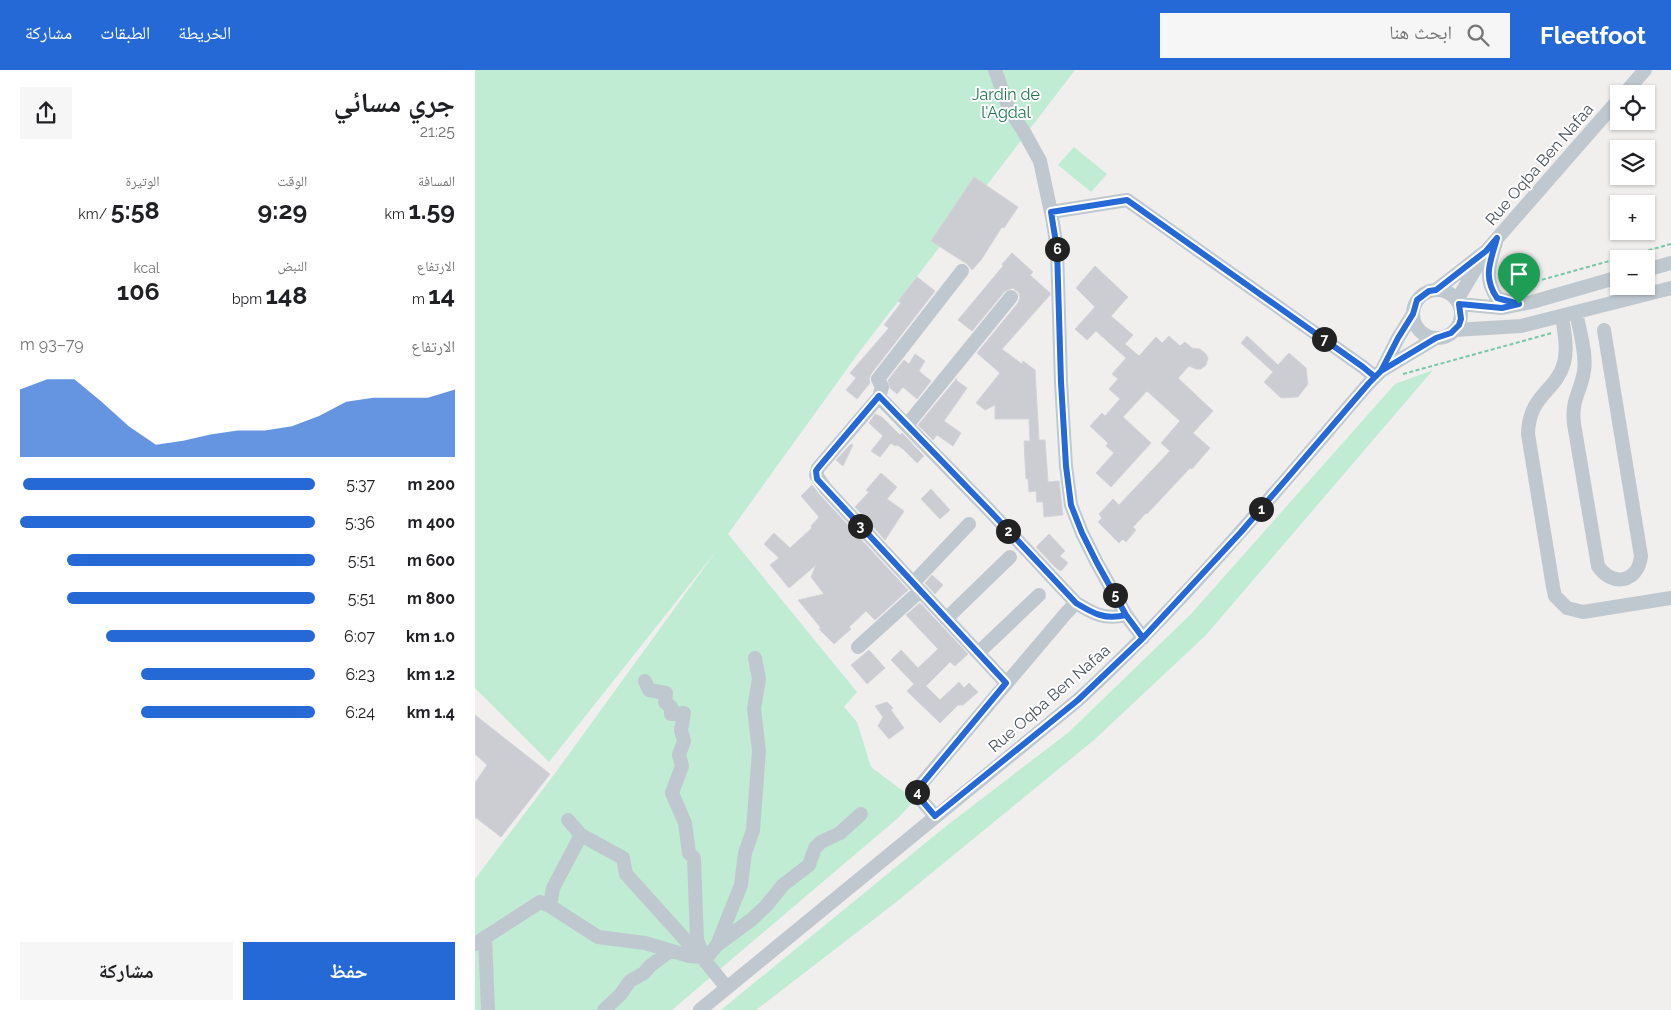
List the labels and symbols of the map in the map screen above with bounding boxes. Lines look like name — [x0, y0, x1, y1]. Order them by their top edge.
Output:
park label: Jardin de l'Agdal — [972, 85, 1040, 122]
street label: Rue Oqba Ben Nafaa — [1481, 100, 1597, 229]
pin: 6 — [1045, 236, 1069, 262]
pin — [1498, 253, 1540, 304]
pin: 7 — [1311, 326, 1337, 352]
pin: 1 — [1249, 496, 1273, 522]
pin: 3 — [847, 514, 873, 538]
pin: 2 — [995, 518, 1021, 544]
pin: 5 — [1103, 582, 1127, 608]
street label: Rue Oqba Ben Nafaa — [985, 640, 1114, 756]
pin: 4 — [905, 780, 929, 804]

